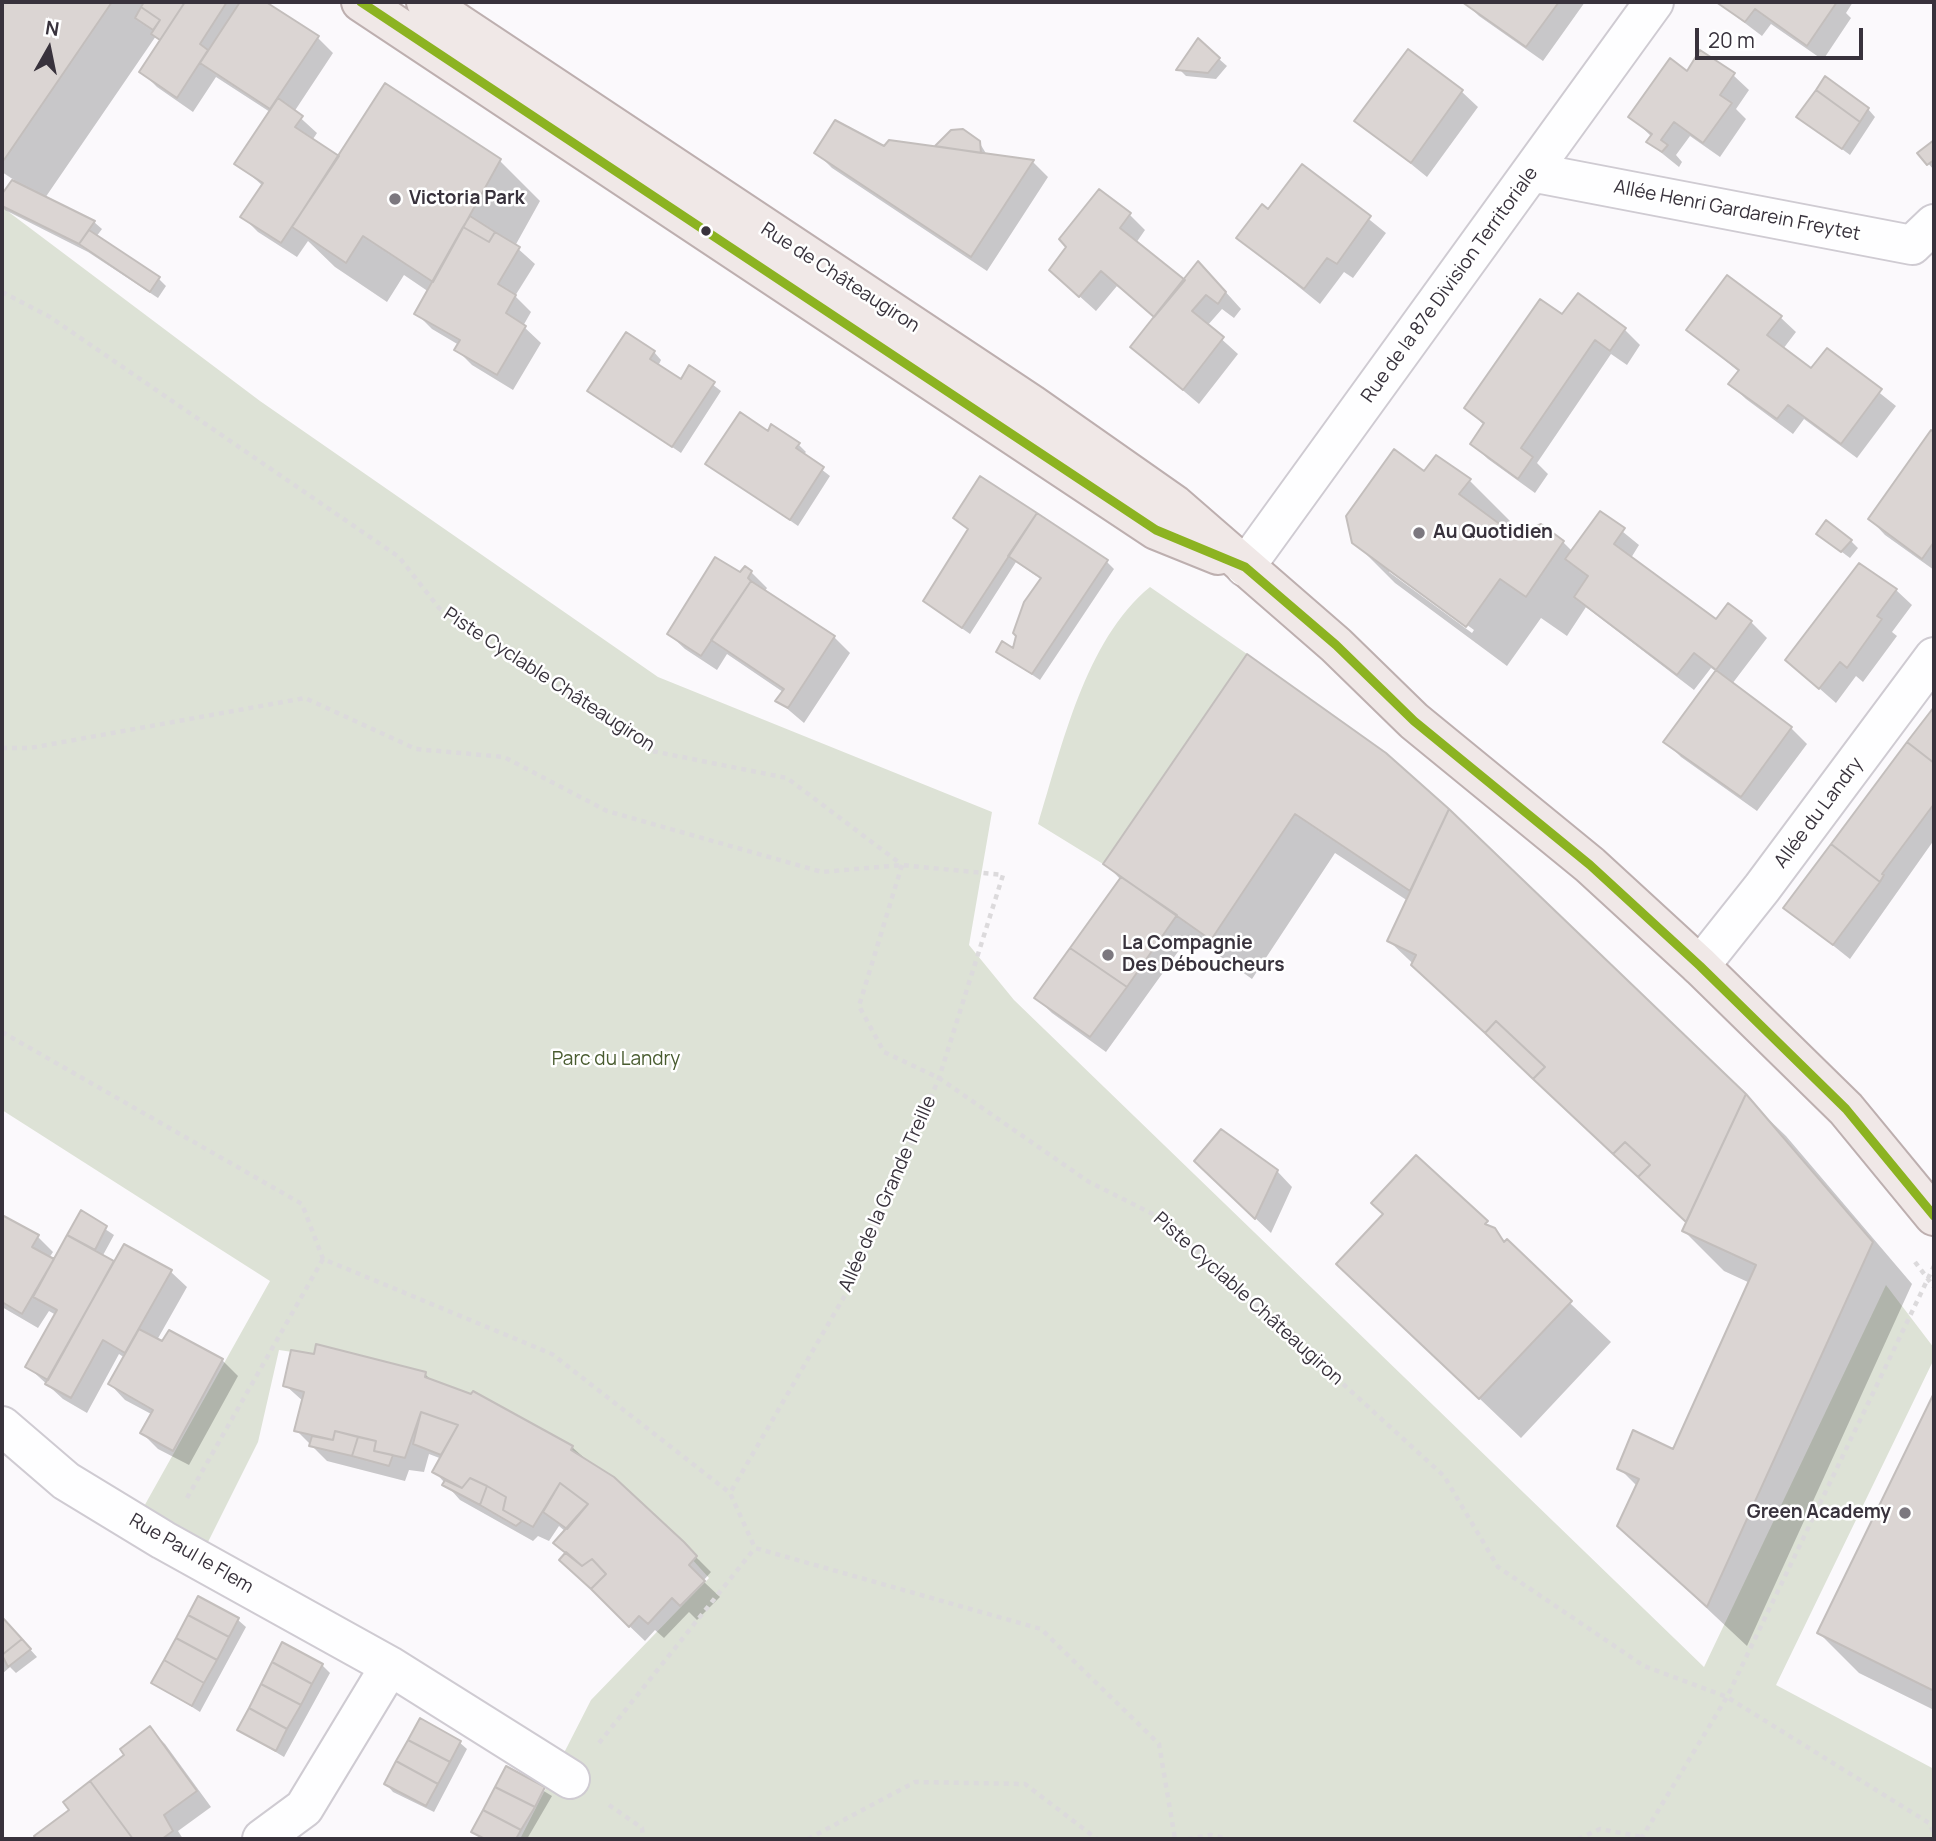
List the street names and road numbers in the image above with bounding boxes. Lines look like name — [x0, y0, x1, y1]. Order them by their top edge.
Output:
street label: Rue de la 87e Division Territoriale — [1357, 163, 1543, 407]
street label: Allée Henri Gardarein Freytet — [1612, 176, 1862, 246]
street label: Rue de Châteaugiron — [756, 218, 924, 338]
street label: Piste Cyclable Châteaugiron — [439, 603, 659, 757]
street label: Allée du Landry — [1770, 753, 1868, 873]
street label: Allée de la Grande Treille — [834, 1092, 942, 1296]
street label: Piste Cyclable Châteaugiron — [1148, 1208, 1348, 1390]
street label: Rue Paul le Flem — [125, 1509, 257, 1599]

